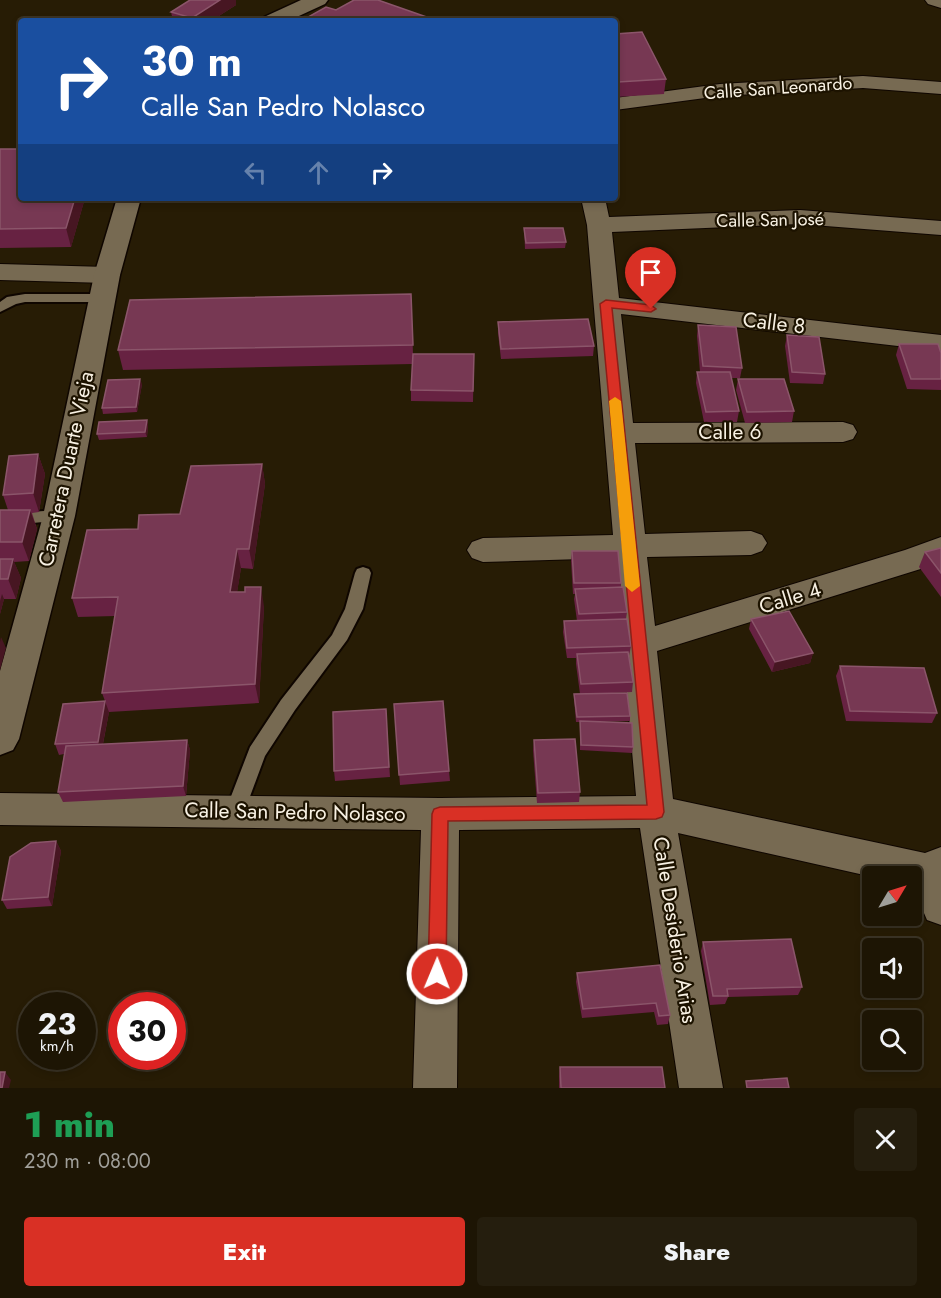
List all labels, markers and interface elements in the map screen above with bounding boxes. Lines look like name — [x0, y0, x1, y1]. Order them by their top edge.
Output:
text: 30 m — [141, 31, 242, 92]
icon: right — [42, 42, 120, 120]
street label: Calle San Leonardo — [703, 70, 853, 106]
text: Calle San Pedro Nolasco — [141, 87, 425, 126]
icon: left — [239, 156, 272, 189]
icon: ahead — [302, 156, 335, 189]
icon: right — [365, 156, 398, 189]
street label: Calle San José — [716, 206, 824, 234]
pin — [625, 247, 676, 309]
icon: arrive — [634, 256, 667, 289]
street label: Calle 8 — [741, 304, 807, 342]
street label: Carretera Duarte Vieja — [31, 369, 101, 569]
street label: Calle 6 — [698, 417, 762, 447]
street label: Calle 4 — [755, 574, 825, 622]
street label: Calle San Pedro Nolasco — [184, 795, 406, 829]
street label: Calle Desiderio Arias — [645, 835, 705, 1025]
north arrow — [862, 866, 922, 926]
map controls — [862, 866, 922, 1070]
button: sound — [862, 938, 922, 998]
position arrow — [405, 942, 469, 1006]
speed limit sign: 30 — [108, 992, 186, 1070]
text: 23 — [38, 1002, 76, 1045]
button: search — [862, 1010, 922, 1070]
text: km/h — [40, 1035, 74, 1057]
text: 1 min — [24, 1098, 115, 1150]
button: close — [854, 1108, 917, 1171]
text: 230 m · 08:00 — [24, 1147, 151, 1176]
button: Exit — [24, 1217, 465, 1286]
button: Share — [477, 1217, 917, 1286]

